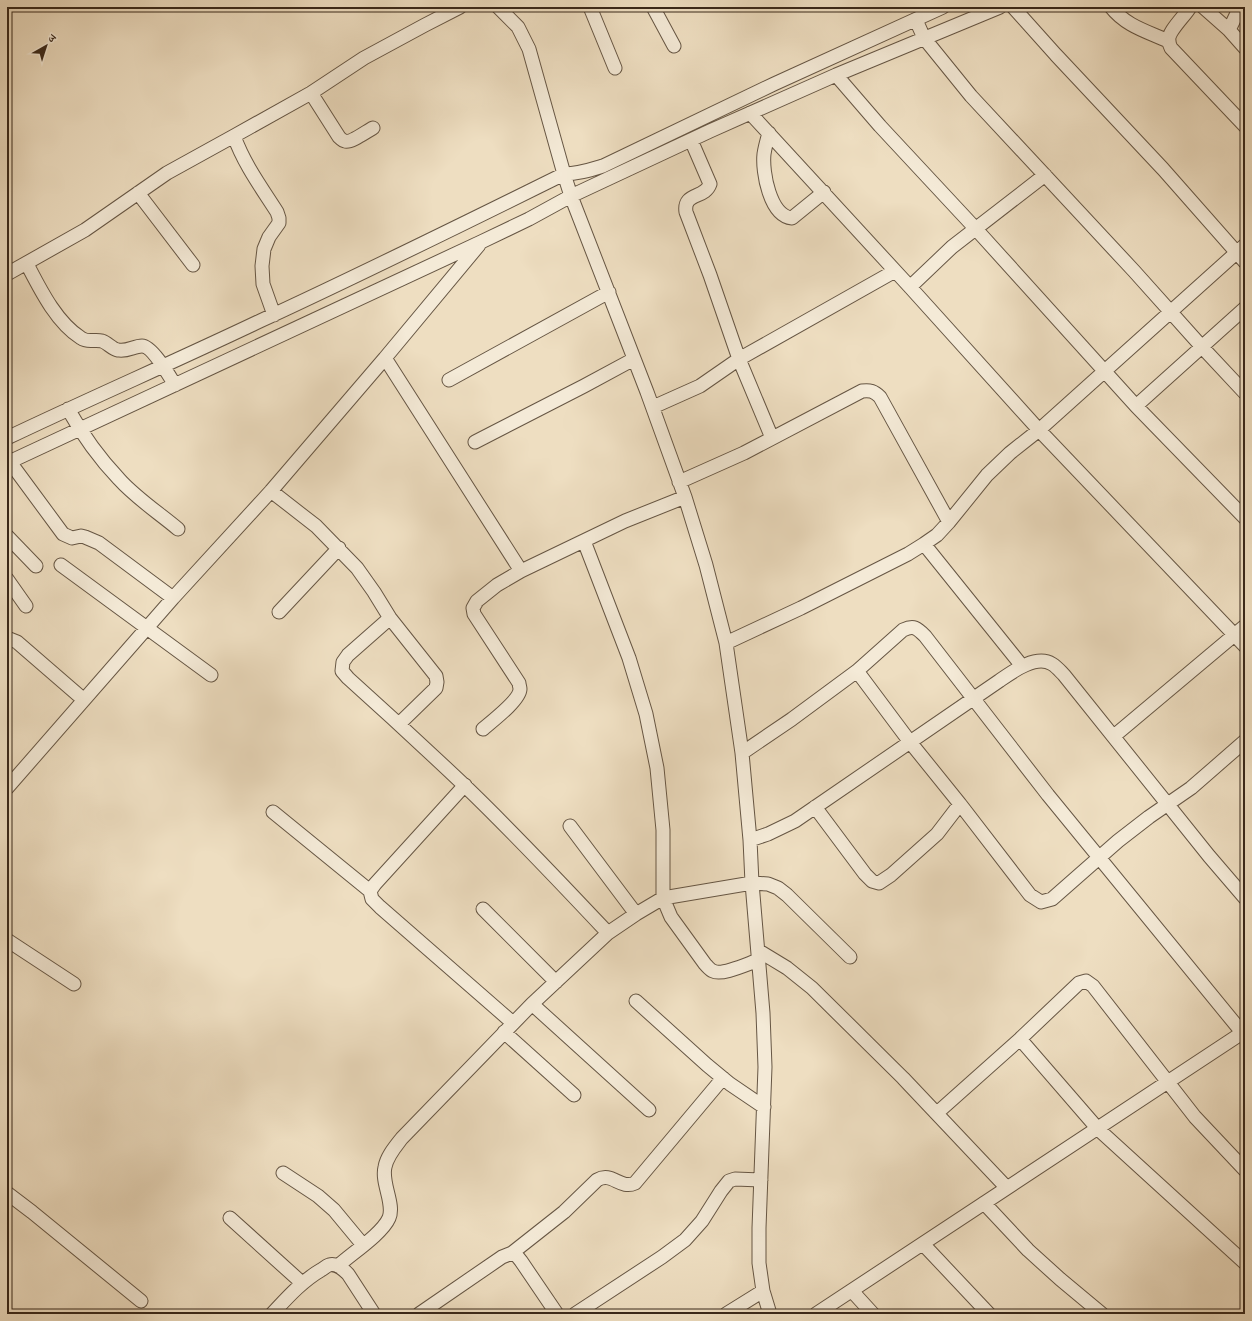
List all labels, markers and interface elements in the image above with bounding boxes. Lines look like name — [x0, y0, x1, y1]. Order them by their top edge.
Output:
north arrow — [26, 26, 66, 66]
text: उ — [44, 31, 59, 47]

